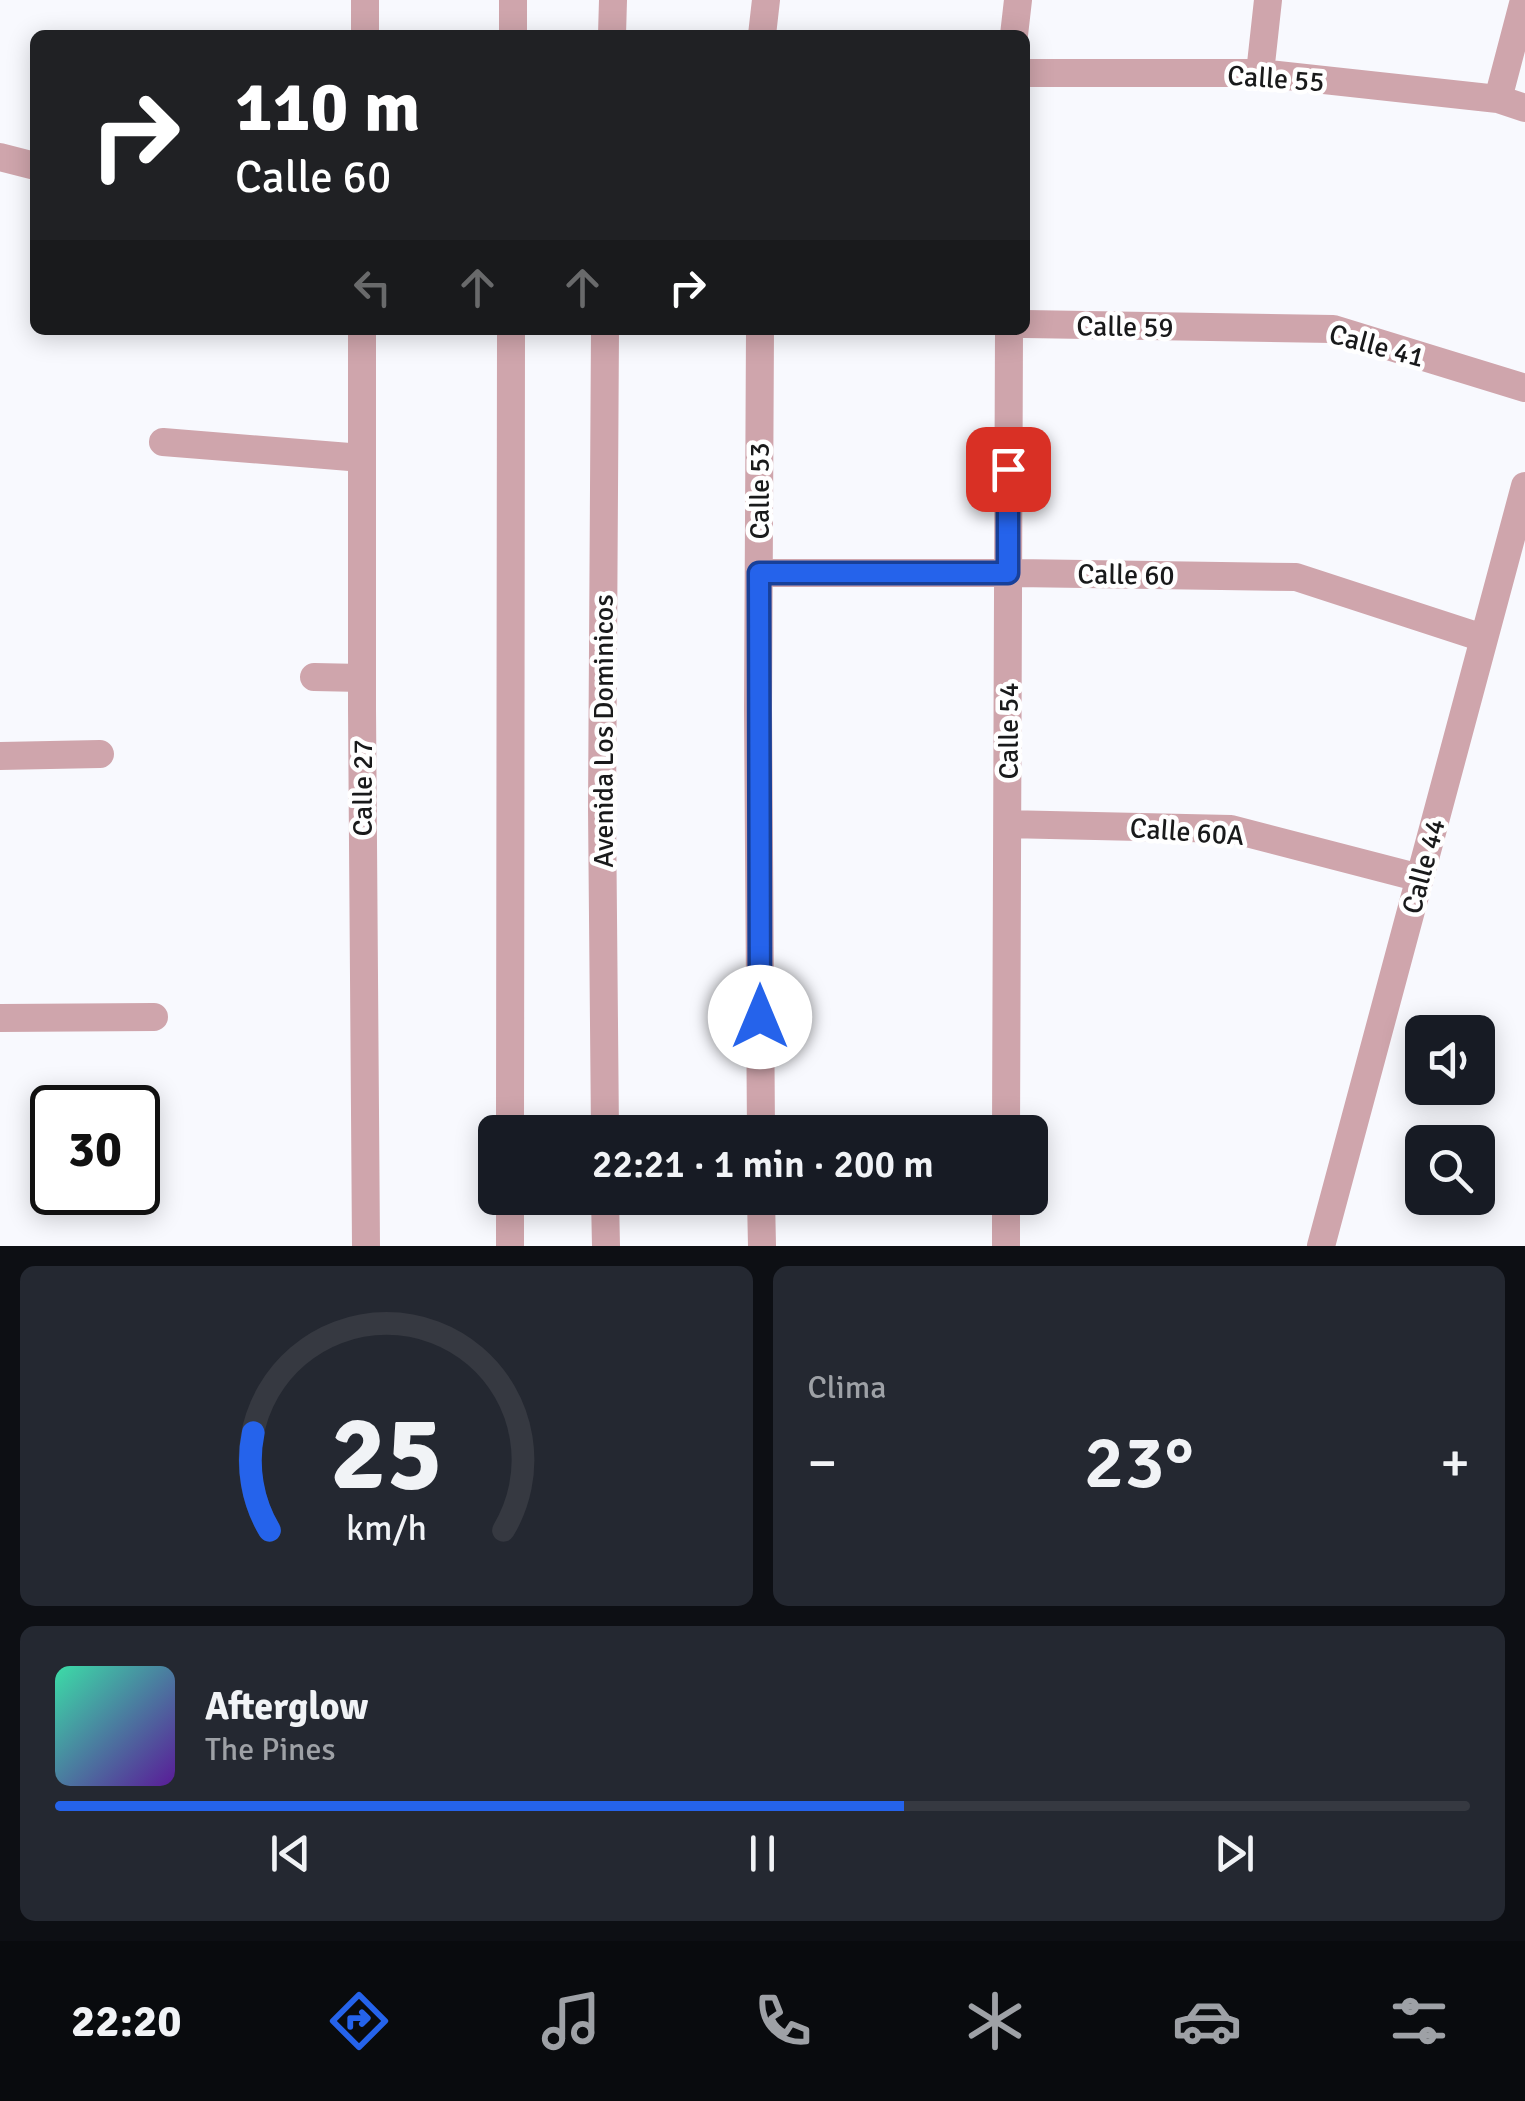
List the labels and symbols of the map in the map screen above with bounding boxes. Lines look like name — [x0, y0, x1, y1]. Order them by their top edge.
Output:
street label: Calle 55 — [1226, 59, 1326, 99]
street label: Calle 59 — [1076, 309, 1174, 345]
street label: Calle 41 — [1325, 317, 1428, 375]
pin — [966, 427, 1051, 512]
street label: Calle 53 — [743, 442, 777, 540]
street label: Calle 60 — [1077, 557, 1175, 593]
street label: Avenida Los Dominicos — [587, 594, 621, 868]
street label: Calle 54 — [992, 682, 1026, 780]
street label: Calle 27 — [346, 739, 380, 837]
street label: Calle 60A — [1129, 811, 1245, 853]
street label: Calle 44 — [1395, 815, 1453, 918]
position arrow — [708, 965, 812, 1069]
speed limit sign: 30 — [30, 1085, 160, 1215]

